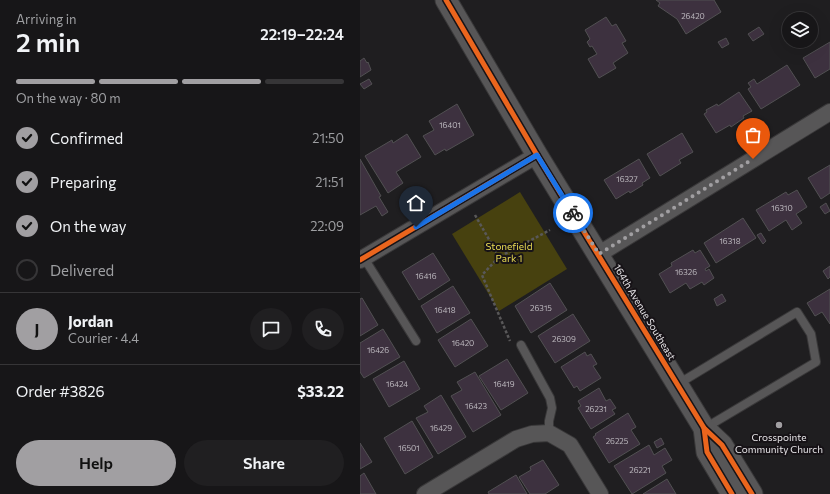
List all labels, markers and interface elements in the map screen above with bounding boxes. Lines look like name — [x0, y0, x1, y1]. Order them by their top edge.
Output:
text: Arriving in — [16, 11, 76, 27]
house number: 26420 — [681, 11, 705, 21]
map controls — [782, 12, 818, 48]
button: layers — [782, 12, 818, 48]
text: 22:19–22:24 — [260, 25, 344, 43]
text: 2 min — [16, 26, 80, 57]
text: On the way · 80 m — [16, 90, 121, 106]
pin — [736, 118, 770, 159]
house number: 16401 — [439, 120, 461, 130]
icon: bag — [742, 124, 764, 146]
icon: check — [16, 127, 38, 149]
text: Confirmed — [50, 129, 123, 147]
text: 21:50 — [312, 130, 344, 146]
icon: check — [16, 171, 38, 193]
text: Preparing — [50, 173, 116, 191]
text: 21:51 — [315, 174, 344, 190]
house number: 16327 — [616, 174, 638, 184]
pin — [399, 186, 433, 227]
icon: home — [405, 192, 427, 214]
courier — [553, 193, 593, 233]
icon: bike — [562, 202, 584, 224]
house number: 16310 — [771, 203, 793, 213]
icon: check — [16, 215, 38, 237]
text: On the way — [50, 217, 127, 235]
text: 22:09 — [310, 218, 344, 234]
house number: 16318 — [719, 236, 741, 246]
park label: Stonefield Park 1 — [486, 240, 533, 264]
text: Delivered — [50, 261, 114, 279]
street label: 164th Avenue Southeast — [612, 262, 678, 362]
house number: 16326 — [675, 267, 697, 277]
house number: 16416 — [415, 271, 437, 281]
house number: 26315 — [530, 303, 552, 313]
house number: 16418 — [434, 305, 456, 315]
button: chat — [250, 308, 292, 350]
button: phone — [302, 308, 344, 350]
text: Jordan — [68, 312, 113, 330]
text: J — [35, 320, 39, 338]
text: Courier · 4.4 — [68, 330, 139, 346]
house number: 26309 — [552, 334, 576, 344]
house number: 16420 — [452, 338, 474, 348]
house number: 16426 — [367, 345, 389, 355]
house number: 16424 — [386, 379, 408, 389]
house number: 16419 — [493, 379, 515, 389]
text: Order #3826 — [16, 382, 105, 400]
text: $33.22 — [297, 382, 344, 400]
house number: 16423 — [465, 401, 487, 411]
house number: 26231 — [585, 404, 607, 414]
marker: Crosspointe Community Church — [774, 420, 784, 430]
house number: 16429 — [430, 423, 452, 433]
place label: Crosspointe Community Church — [735, 431, 823, 455]
house number: 26225 — [606, 436, 629, 446]
button: Help — [16, 440, 176, 486]
button: Share — [184, 440, 344, 486]
house number: 16501 — [398, 443, 420, 453]
house number: 26221 — [629, 465, 651, 475]

